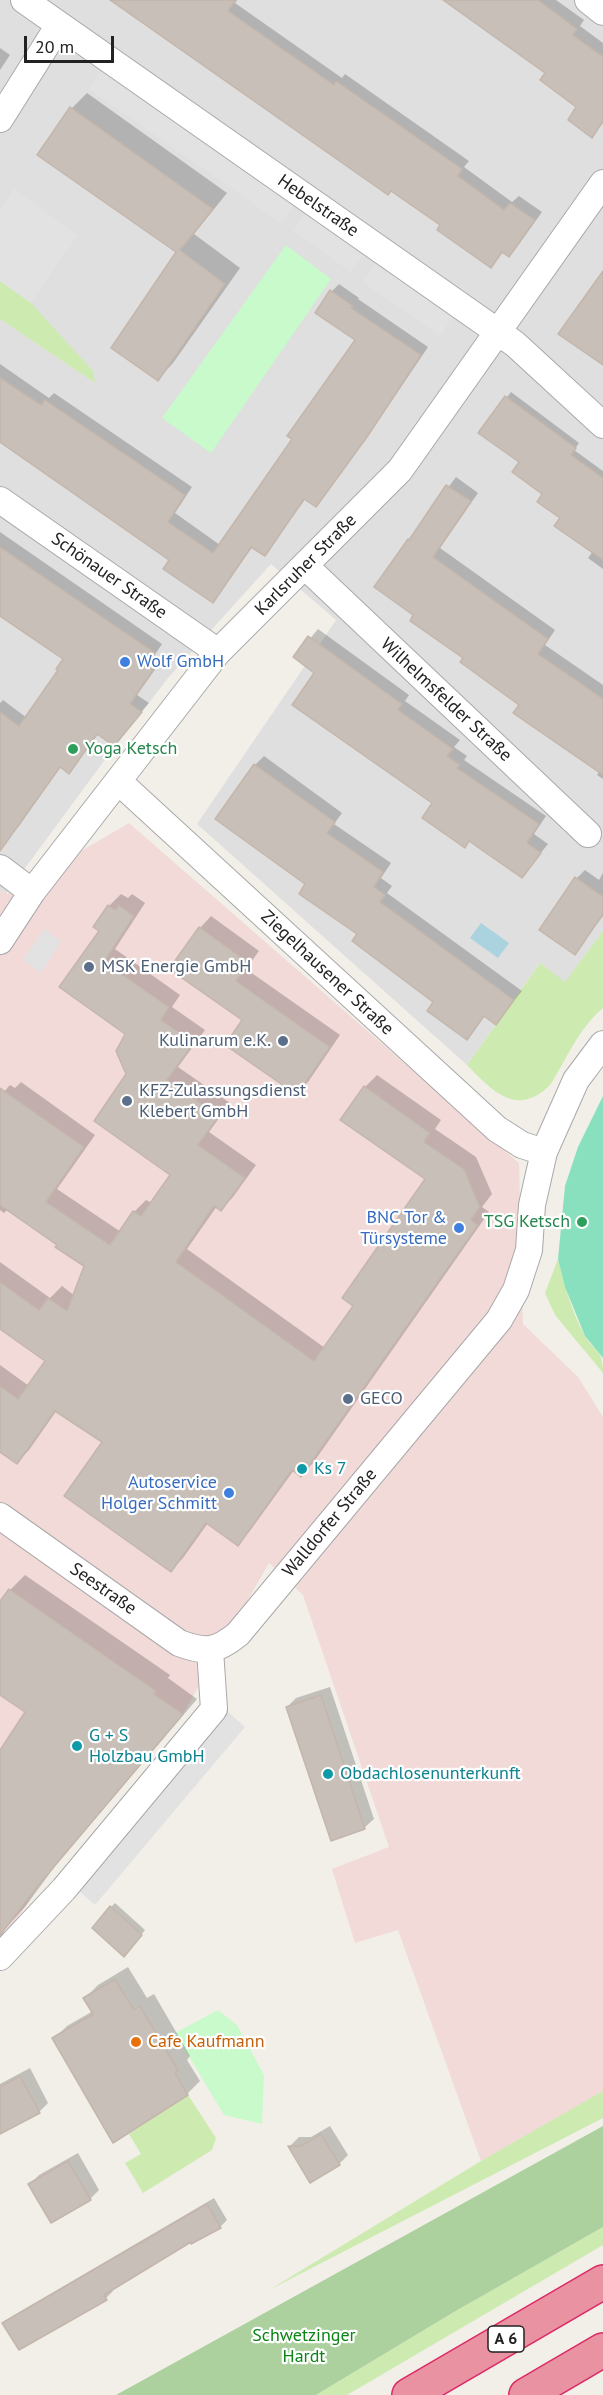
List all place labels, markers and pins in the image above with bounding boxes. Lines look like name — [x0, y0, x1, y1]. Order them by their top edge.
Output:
place label: Wolf GmbH — [137, 651, 224, 673]
marker: Wolf GmbH — [118, 655, 132, 669]
place label: Yoga Ketsch — [85, 738, 177, 760]
marker: Yoga Ketsch — [66, 742, 80, 756]
place label: MSK Energie GmbH — [101, 956, 251, 978]
marker: MSK Energie GmbH — [82, 960, 96, 974]
place label: Kulinarum e.K. — [159, 1030, 271, 1052]
marker: Kulinarum e.K. — [276, 1034, 290, 1048]
place label: KFZ-Zulassungsdienst Klebert GmbH — [139, 1080, 306, 1122]
marker: KFZ-Zulassungsdienst Klebert GmbH — [120, 1094, 134, 1108]
place label: BNC Tor & Türsysteme — [360, 1207, 447, 1250]
place label: TSG Ketsch — [484, 1211, 570, 1233]
marker: TSG Ketsch — [575, 1215, 589, 1229]
marker: BNC Tor & Türsysteme — [452, 1221, 466, 1235]
place label: GECO — [360, 1388, 403, 1410]
marker: GECO — [341, 1392, 355, 1406]
place label: Ks 7 — [314, 1458, 347, 1480]
marker: Ks 7 — [295, 1462, 309, 1476]
place label: Autoservice Holger Schmitt — [101, 1472, 217, 1514]
marker: Autoservice Holger Schmitt — [222, 1486, 236, 1500]
place label: G + S Holzbau GmbH — [89, 1725, 205, 1768]
marker: G + S Holzbau GmbH — [70, 1739, 84, 1753]
place label: Obdachlosenunterkunft — [340, 1763, 521, 1785]
marker: Obdachlosenunterkunft — [321, 1767, 335, 1781]
place label: Cafe Kaufmann — [148, 2031, 264, 2053]
marker: Cafe Kaufmann — [129, 2035, 143, 2049]

